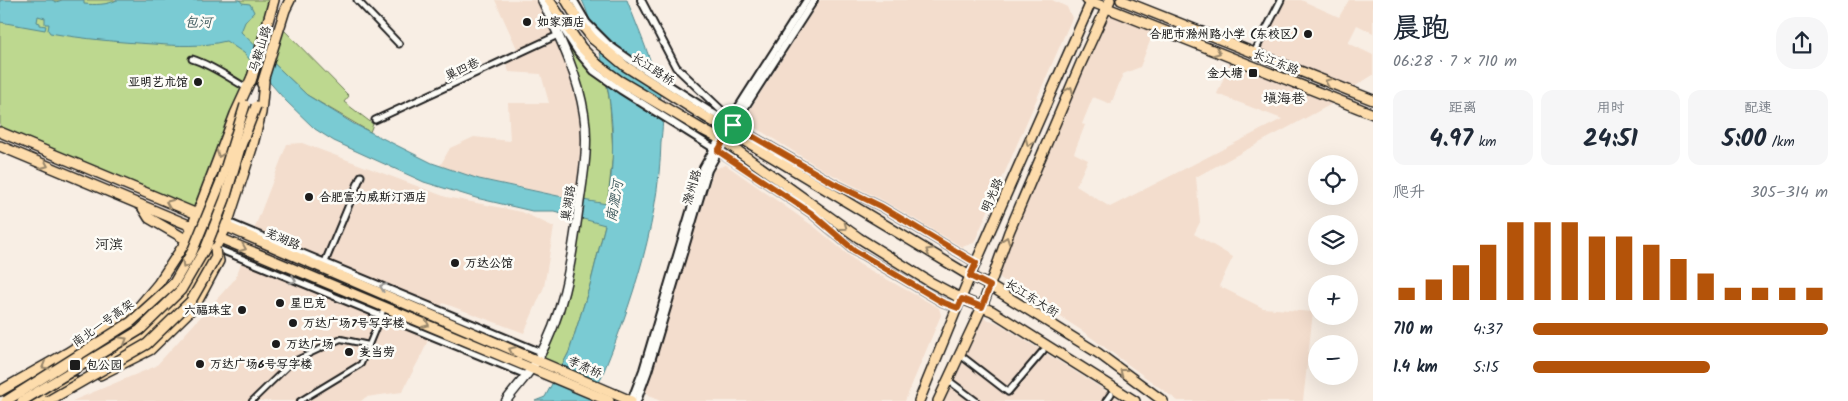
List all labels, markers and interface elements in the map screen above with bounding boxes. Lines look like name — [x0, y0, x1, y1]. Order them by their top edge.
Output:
text: 晨跑 — [1393, 7, 1449, 52]
water label: 包河 — [184, 12, 214, 34]
place label: 如家酒店 — [537, 13, 585, 32]
marker: 如家酒店 — [521, 16, 533, 28]
button: share — [1776, 17, 1828, 69]
street label: 马鞍山路 — [244, 23, 277, 75]
place label: 合肥市滁州路小学 (东校区) — [1149, 25, 1298, 44]
marker: 合肥市滁州路小学 (东校区) — [1302, 28, 1314, 40]
street label: 长江东路 — [1250, 45, 1302, 80]
one-way arrow — [1212, 46, 1221, 57]
street label: 长江路桥 — [627, 48, 679, 91]
text: 06:28 · 7 × 710 m — [1393, 49, 1517, 74]
street label: 巢四巷 — [442, 53, 483, 86]
place label: 金大塘 — [1207, 64, 1243, 83]
marker: 金大塘 — [1247, 67, 1259, 79]
place label: 亚明艺术馆 — [128, 73, 188, 92]
marker: 亚明艺术馆 — [192, 76, 204, 88]
one-way arrow — [1324, 78, 1333, 88]
one-way arrow — [1063, 86, 1074, 95]
district label: 填海巷 — [1263, 88, 1306, 110]
text: 距离 — [1449, 97, 1477, 119]
text: 用时 — [1596, 97, 1624, 119]
text: 配速 — [1744, 97, 1772, 119]
pin — [712, 104, 754, 146]
icon: arrive — [719, 111, 747, 139]
text: 4.97 — [1429, 119, 1473, 159]
text: 24:51 — [1583, 119, 1638, 159]
text: 5:00 — [1722, 119, 1766, 159]
text: km — [1473, 131, 1497, 153]
text: /km — [1766, 131, 1795, 153]
one-way arrow — [1025, 138, 1036, 147]
one-way arrow — [216, 150, 226, 158]
map controls — [1308, 155, 1358, 385]
button: locate — [1308, 155, 1358, 205]
one-way arrow — [40, 158, 49, 169]
street label: 滁州路 — [678, 167, 707, 207]
street label: 明光路 — [976, 175, 1008, 216]
water label: 南淝河 — [601, 177, 630, 224]
text: 爬升 — [1393, 180, 1425, 205]
text: 305–314 m — [1750, 180, 1828, 205]
street label: 巢湖路 — [556, 184, 581, 222]
place label: 合肥富力威斯汀酒店 — [319, 188, 427, 207]
marker: 合肥富力威斯汀酒店 — [303, 191, 315, 203]
one-way arrow — [165, 199, 174, 209]
button: layers — [1308, 215, 1358, 265]
one-way arrow — [838, 221, 848, 230]
street label: 芜湖路 — [263, 224, 303, 255]
district label: 河滨 — [95, 234, 123, 256]
one-way arrow — [1001, 236, 1011, 245]
one-way arrow — [238, 242, 247, 252]
one-way arrow — [925, 248, 934, 257]
place label: 万达公馆 — [465, 254, 513, 273]
marker: 万达公馆 — [449, 257, 461, 269]
one-way arrow — [181, 259, 191, 268]
one-way arrow — [288, 274, 297, 284]
street label: 长江东大街 — [1001, 274, 1062, 322]
button: + — [1308, 275, 1358, 325]
one-way arrow — [379, 282, 388, 293]
place label: 星巴克 — [290, 294, 326, 313]
street label: 南北一号高架 — [68, 295, 138, 352]
marker: 星巴克 — [274, 297, 286, 309]
place label: 六福珠宝 — [184, 301, 232, 320]
marker: 六福珠宝 — [236, 304, 248, 316]
place label: 万达广场7号写字楼 — [303, 314, 405, 333]
marker: 万达广场7号写字楼 — [287, 317, 299, 329]
one-way arrow — [421, 317, 430, 328]
text: 710 m — [1393, 317, 1433, 342]
text: 4:37 — [1473, 317, 1502, 342]
place label: 万达广场 — [286, 335, 334, 354]
button: − — [1308, 335, 1358, 385]
one-way arrow — [118, 337, 127, 347]
marker: 万达广场 — [270, 338, 282, 350]
place label: 麦当劳 — [359, 343, 395, 362]
marker: 麦当劳 — [343, 346, 355, 358]
one-way arrow — [508, 346, 516, 356]
street label: 孝肃桥 — [564, 351, 606, 384]
place label: 万达广场6号写字楼 — [210, 355, 313, 374]
text: 1.4 km — [1393, 355, 1438, 380]
text: 5:15 — [1473, 355, 1499, 380]
place label: 包公园 — [86, 356, 122, 375]
marker: 包公园 — [68, 358, 82, 372]
marker: 万达广场6号写字楼 — [194, 358, 206, 370]
one-way arrow — [41, 359, 50, 369]
one-way arrow — [1119, 369, 1129, 378]

